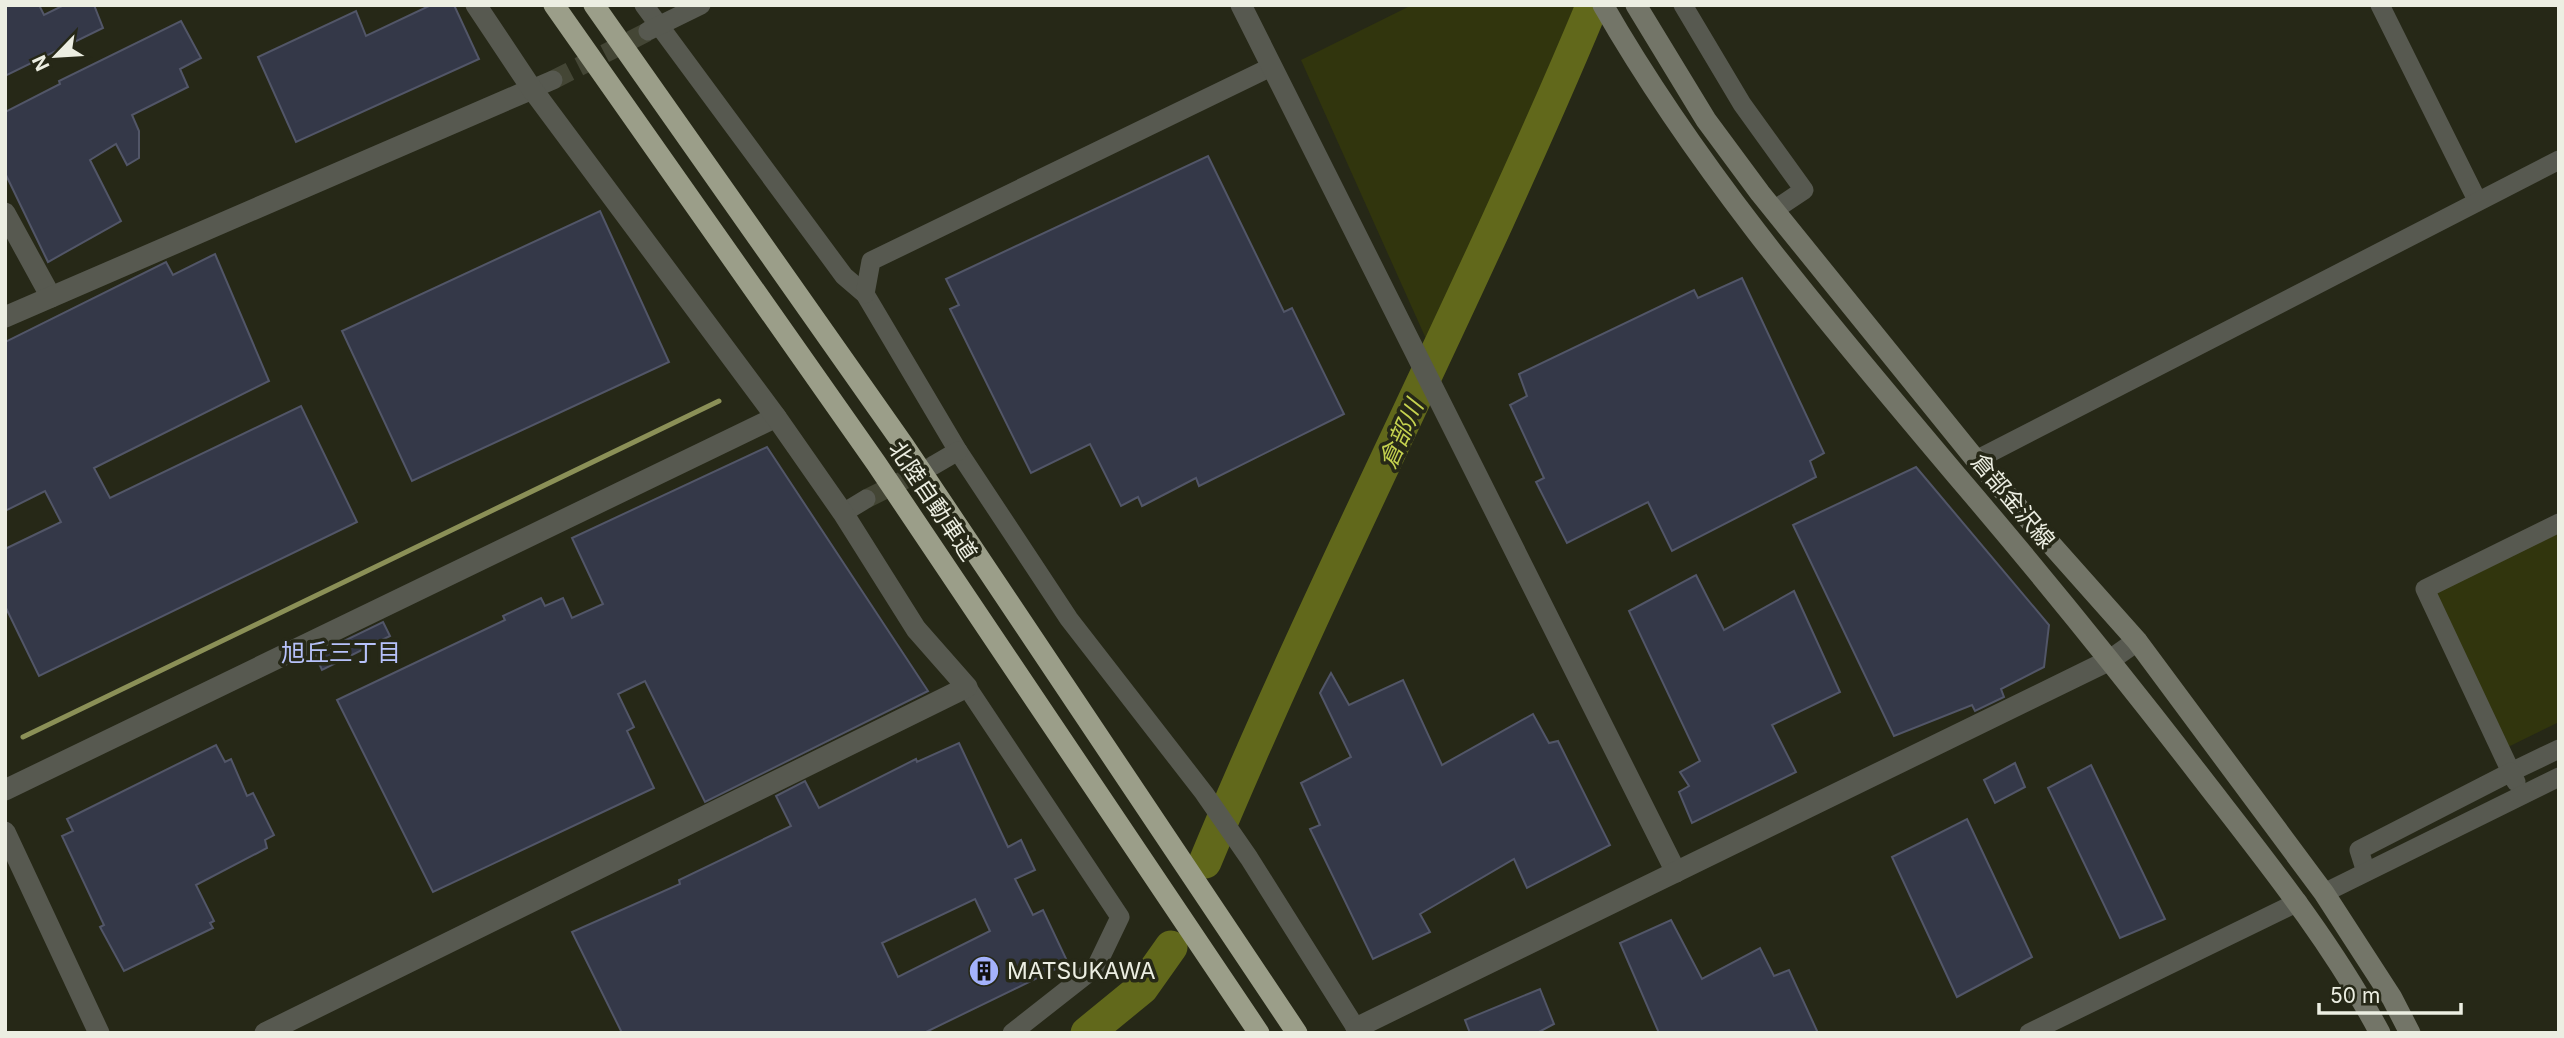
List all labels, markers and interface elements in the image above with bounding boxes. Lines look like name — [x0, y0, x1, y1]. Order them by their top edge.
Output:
north arrow — [21, 21, 91, 91]
text: N — [28, 52, 55, 74]
water label: 倉部川 — [1373, 392, 1430, 473]
street label: 北陸自動車道 — [883, 436, 983, 566]
street label: 倉部金沢線 — [1965, 448, 2061, 554]
district label: 旭丘三丁目 — [281, 638, 401, 667]
building icon: MATSUKAWA — [967, 954, 1001, 988]
place label: MATSUKAWA — [1007, 957, 1156, 985]
scale bar — [2319, 972, 2461, 1016]
text: 50 m — [2330, 983, 2380, 1008]

